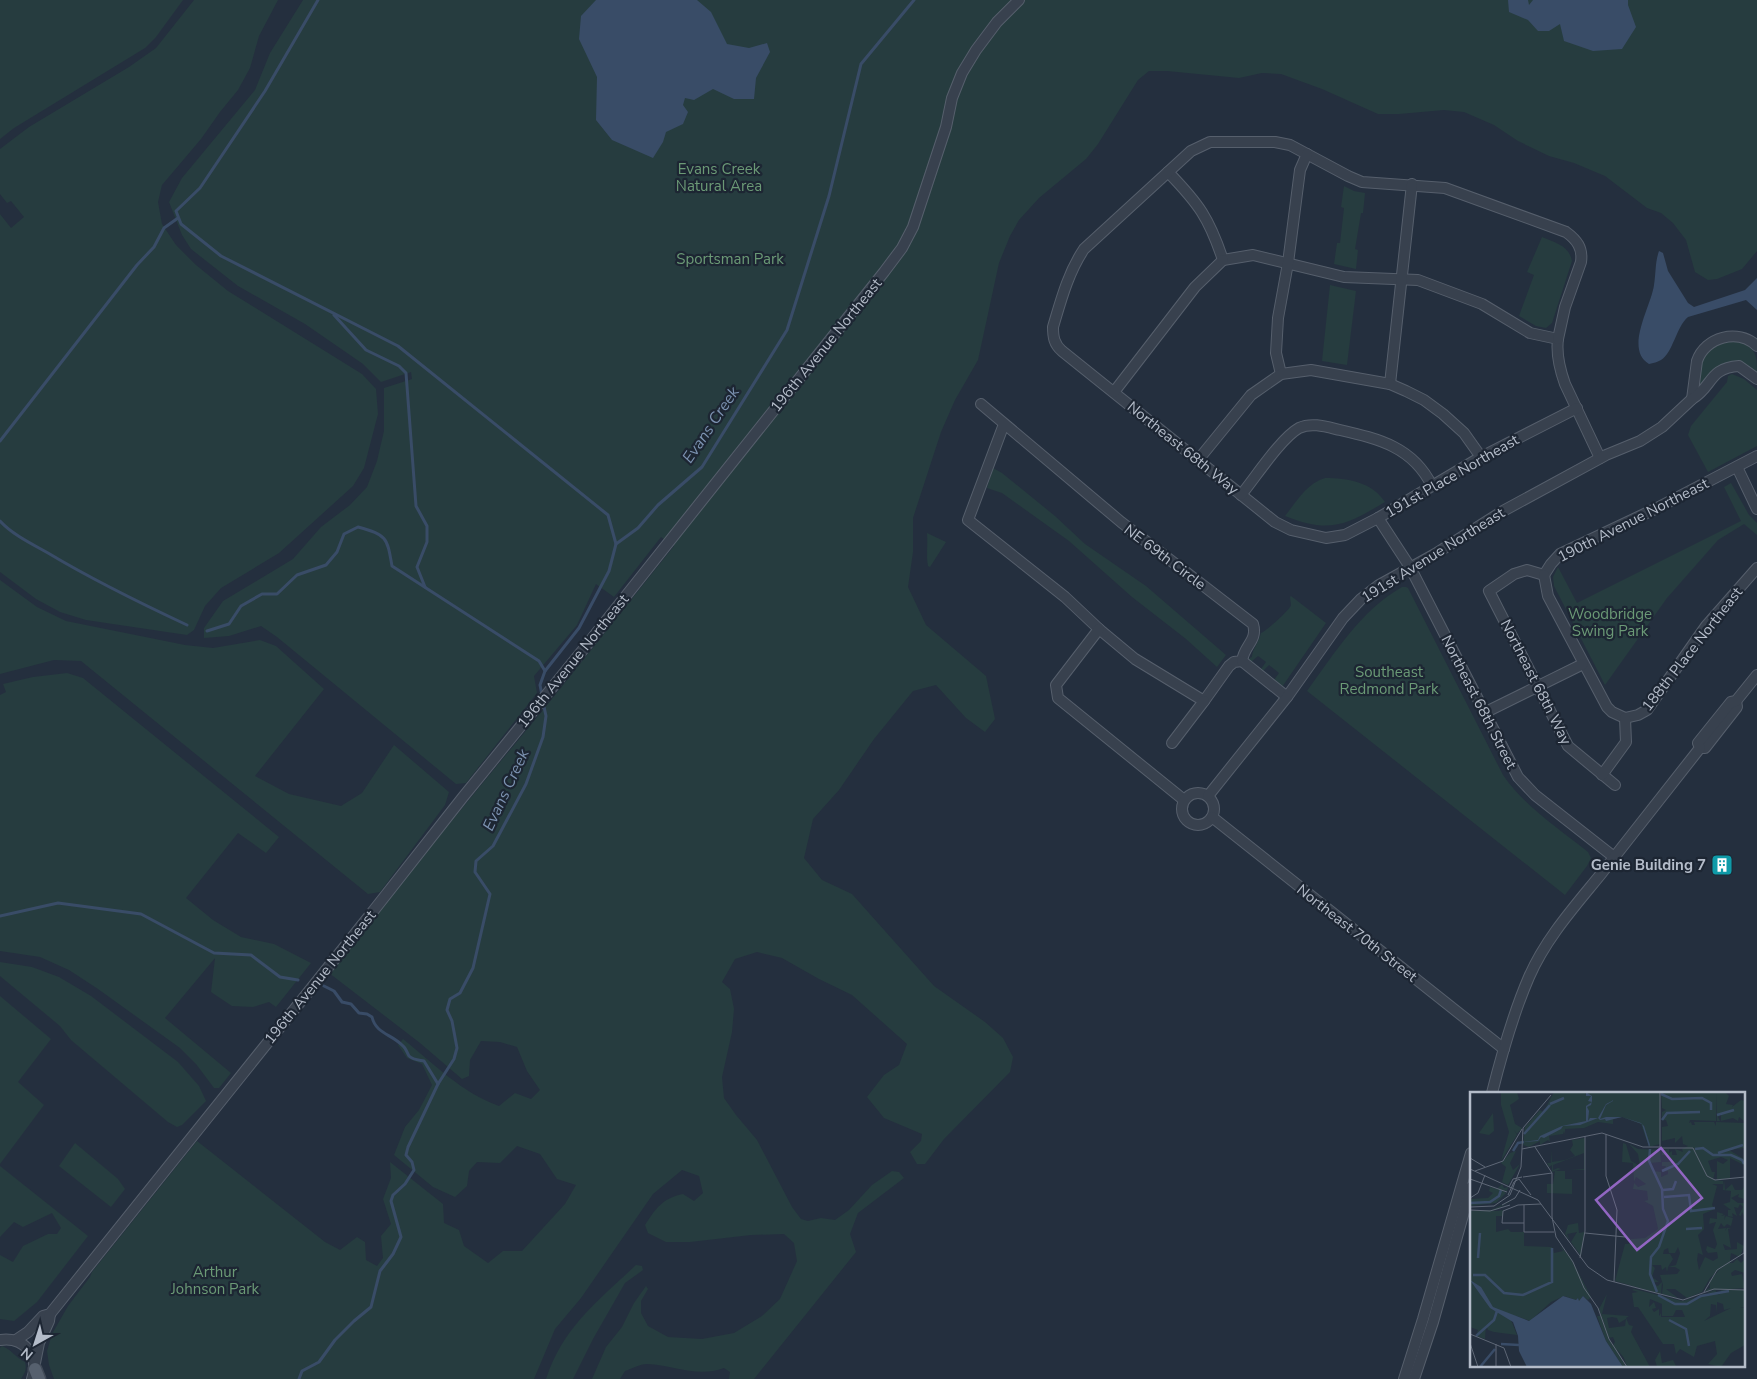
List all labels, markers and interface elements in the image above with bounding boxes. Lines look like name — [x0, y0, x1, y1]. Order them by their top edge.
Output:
park label: Evans Creek Natural Area — [676, 159, 762, 196]
park label: Sportsman Park — [676, 249, 784, 269]
street label: 196th Avenue Northeast — [766, 273, 887, 416]
water label: Evans Creek — [677, 382, 745, 468]
street label: Northeast 68th Way — [1123, 397, 1243, 499]
street label: 191st Place Northeast — [1382, 429, 1523, 522]
street label: 190th Avenue Northeast — [1554, 473, 1713, 567]
street label: 191st Avenue Northeast — [1358, 502, 1509, 607]
street label: NE 69th Circle — [1120, 520, 1210, 594]
street label: 188th Place Northeast — [1637, 582, 1747, 715]
street label: 196th Avenue Northeast — [513, 589, 634, 732]
park label: Woodbridge Swing Park — [1568, 604, 1652, 641]
street label: Northeast 68th Way — [1496, 616, 1576, 748]
street label: Northeast 68th Street — [1437, 632, 1522, 773]
park label: Southeast Redmond Park — [1340, 662, 1439, 699]
water label: Evans Creek — [477, 745, 535, 835]
building icon: Genie Building 7 — [1710, 853, 1734, 877]
place label: Genie Building 7 — [1591, 855, 1706, 875]
street label: Northeast 70th Street — [1293, 880, 1422, 987]
street label: 196th Avenue Northeast — [260, 905, 381, 1048]
inset map — [1470, 1092, 1744, 1366]
park label: Arthur Johnson Park — [170, 1262, 260, 1299]
north arrow — [10, 1319, 60, 1369]
text: N — [17, 1343, 37, 1364]

